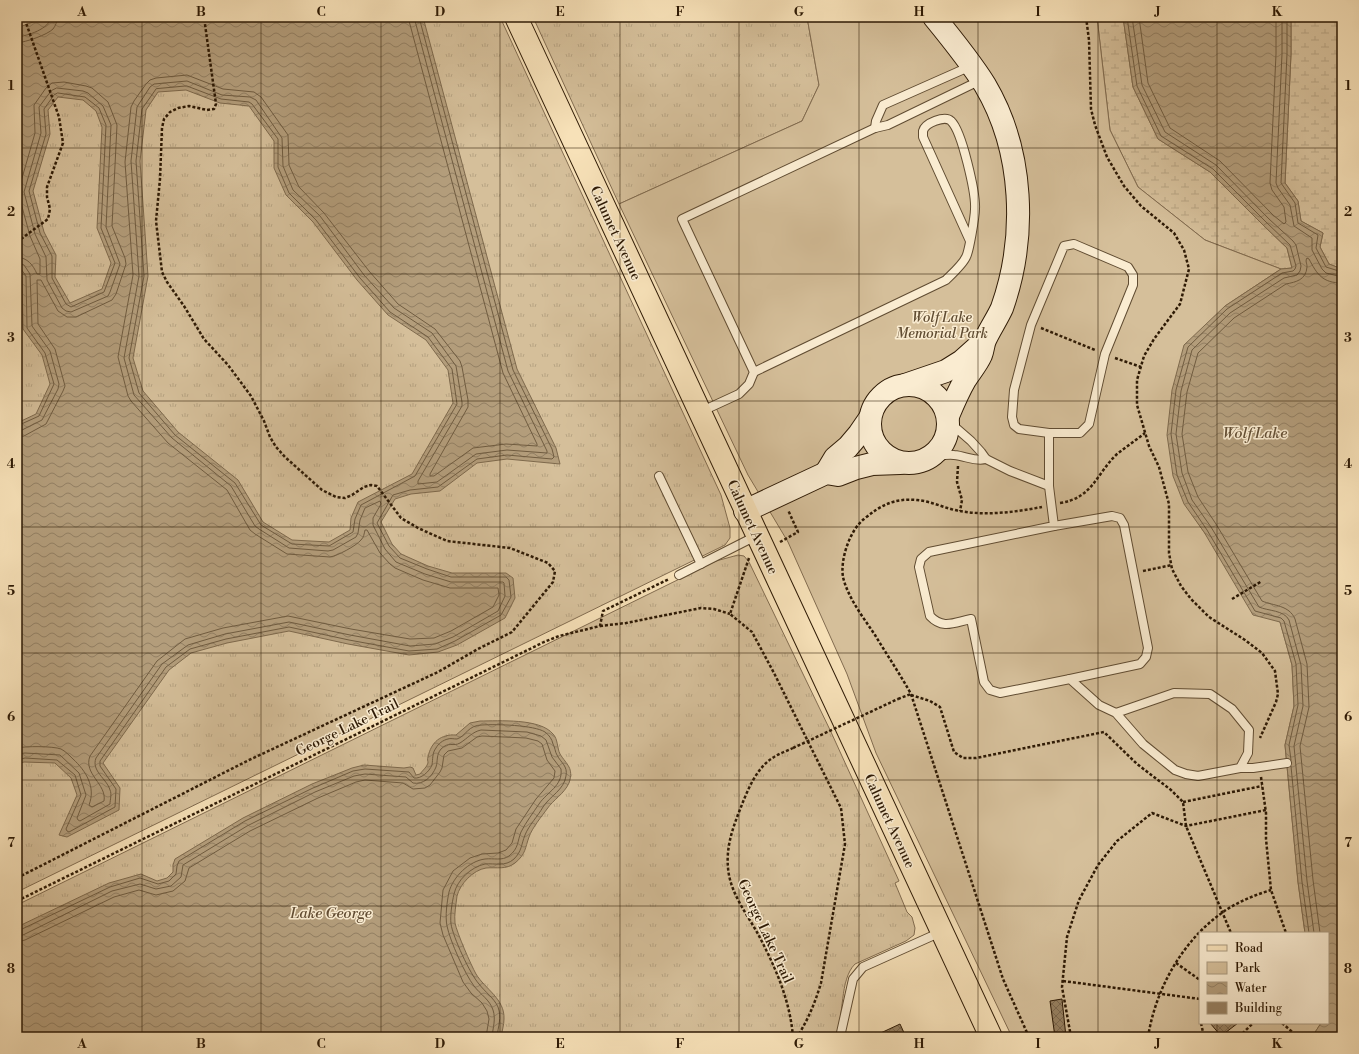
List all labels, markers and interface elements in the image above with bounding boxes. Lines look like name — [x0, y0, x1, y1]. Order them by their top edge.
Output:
text: A — [76, 4, 87, 20]
text: B — [196, 4, 206, 20]
text: C — [316, 4, 326, 20]
text: D — [435, 4, 445, 20]
text: E — [555, 4, 565, 20]
text: F — [675, 4, 685, 20]
text: G — [794, 4, 805, 20]
text: H — [914, 4, 925, 20]
text: I — [1035, 4, 1041, 20]
text: J — [1153, 4, 1161, 20]
text: K — [1272, 4, 1283, 20]
text: 1 — [8, 78, 15, 94]
text: 1 — [1345, 78, 1352, 94]
street label: Calumet Avenue — [585, 183, 645, 284]
text: 2 — [7, 204, 15, 220]
text: 2 — [1344, 204, 1352, 220]
park label: Wolf Lake Memorial Park — [896, 309, 988, 343]
text: 3 — [7, 330, 15, 346]
text: 3 — [1344, 330, 1352, 346]
water label: Wolf Lake — [1223, 424, 1287, 443]
text: 4 — [7, 456, 16, 472]
text: 4 — [1344, 456, 1353, 472]
street label: Calumet Avenue — [722, 477, 782, 578]
text: 5 — [7, 583, 15, 599]
text: 5 — [1344, 583, 1352, 599]
street label: George Lake Trail — [293, 695, 402, 761]
text: 6 — [7, 709, 15, 725]
text: 6 — [1344, 709, 1352, 725]
street label: Calumet Avenue — [859, 771, 919, 872]
text: 7 — [7, 835, 15, 851]
text: 7 — [1344, 835, 1352, 851]
street label: George Lake Trail — [733, 876, 797, 986]
water label: Lake George — [289, 904, 372, 923]
legend — [1199, 932, 1329, 1024]
text: Road — [1235, 941, 1263, 956]
text: 8 — [7, 961, 15, 977]
text: Park — [1235, 961, 1261, 976]
text: 8 — [1344, 961, 1352, 977]
text: Water — [1234, 981, 1267, 996]
text: Building — [1234, 1001, 1283, 1016]
text: A — [76, 1036, 87, 1052]
text: B — [196, 1036, 206, 1052]
text: C — [316, 1036, 326, 1052]
text: D — [435, 1036, 445, 1052]
text: E — [555, 1036, 565, 1052]
text: F — [675, 1036, 685, 1052]
text: G — [794, 1036, 805, 1052]
text: H — [914, 1036, 925, 1052]
text: I — [1035, 1036, 1041, 1052]
text: J — [1153, 1036, 1161, 1052]
text: K — [1272, 1036, 1283, 1052]

